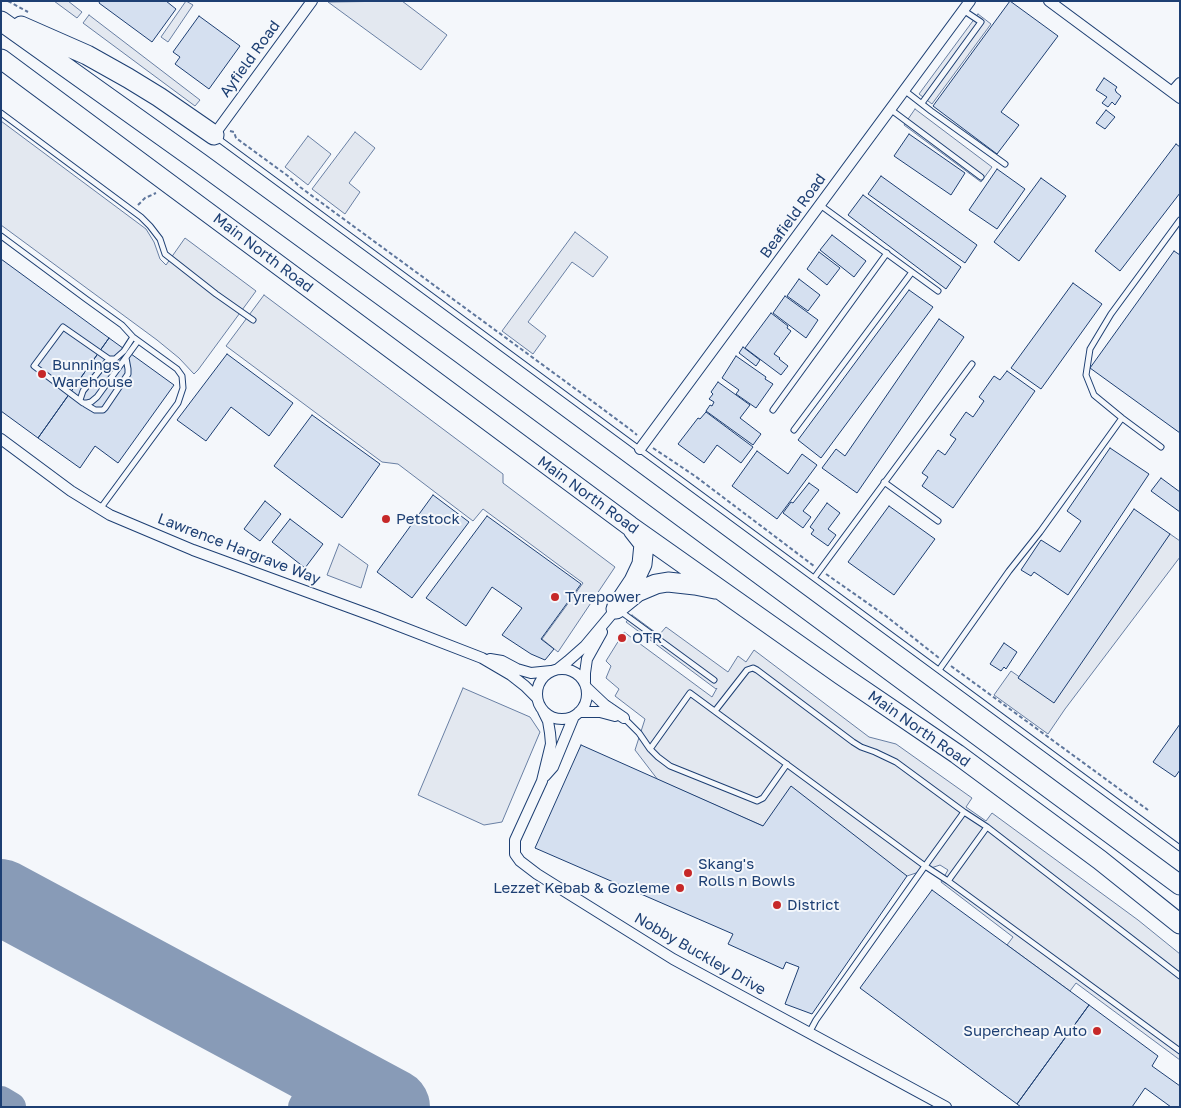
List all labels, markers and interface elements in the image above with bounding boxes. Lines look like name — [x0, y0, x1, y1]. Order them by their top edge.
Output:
street label: Ayfield Road — [216, 17, 284, 101]
street label: Beafield Road — [756, 170, 830, 262]
street label: Main North Road — [209, 210, 317, 296]
place label: Bunnings Warehouse — [52, 356, 133, 391]
marker: Bunnings Warehouse — [36, 368, 48, 380]
street label: Main North Road — [534, 452, 642, 538]
street label: Lawrence Hargrave Way — [155, 510, 323, 588]
place label: Petstock — [396, 510, 460, 528]
marker: Petstock — [380, 513, 392, 525]
place label: Tyrepower — [565, 588, 641, 606]
marker: Tyrepower — [549, 591, 561, 603]
place label: OTR — [632, 629, 662, 647]
marker: OTR — [616, 632, 628, 644]
street label: Main North Road — [864, 687, 974, 771]
place label: Skang's Rolls n Bowls — [698, 855, 795, 890]
marker: Skang's Rolls n Bowls — [682, 867, 694, 879]
place label: Lezzet Kebab & Gozleme — [493, 879, 670, 897]
marker: Lezzet Kebab & Gozleme — [674, 882, 686, 894]
place label: District — [787, 896, 840, 914]
marker: District — [771, 899, 783, 911]
street label: Nobby Buckley Drive — [631, 909, 769, 999]
place label: Supercheap Auto — [963, 1022, 1087, 1040]
marker: Supercheap Auto — [1091, 1025, 1103, 1037]

